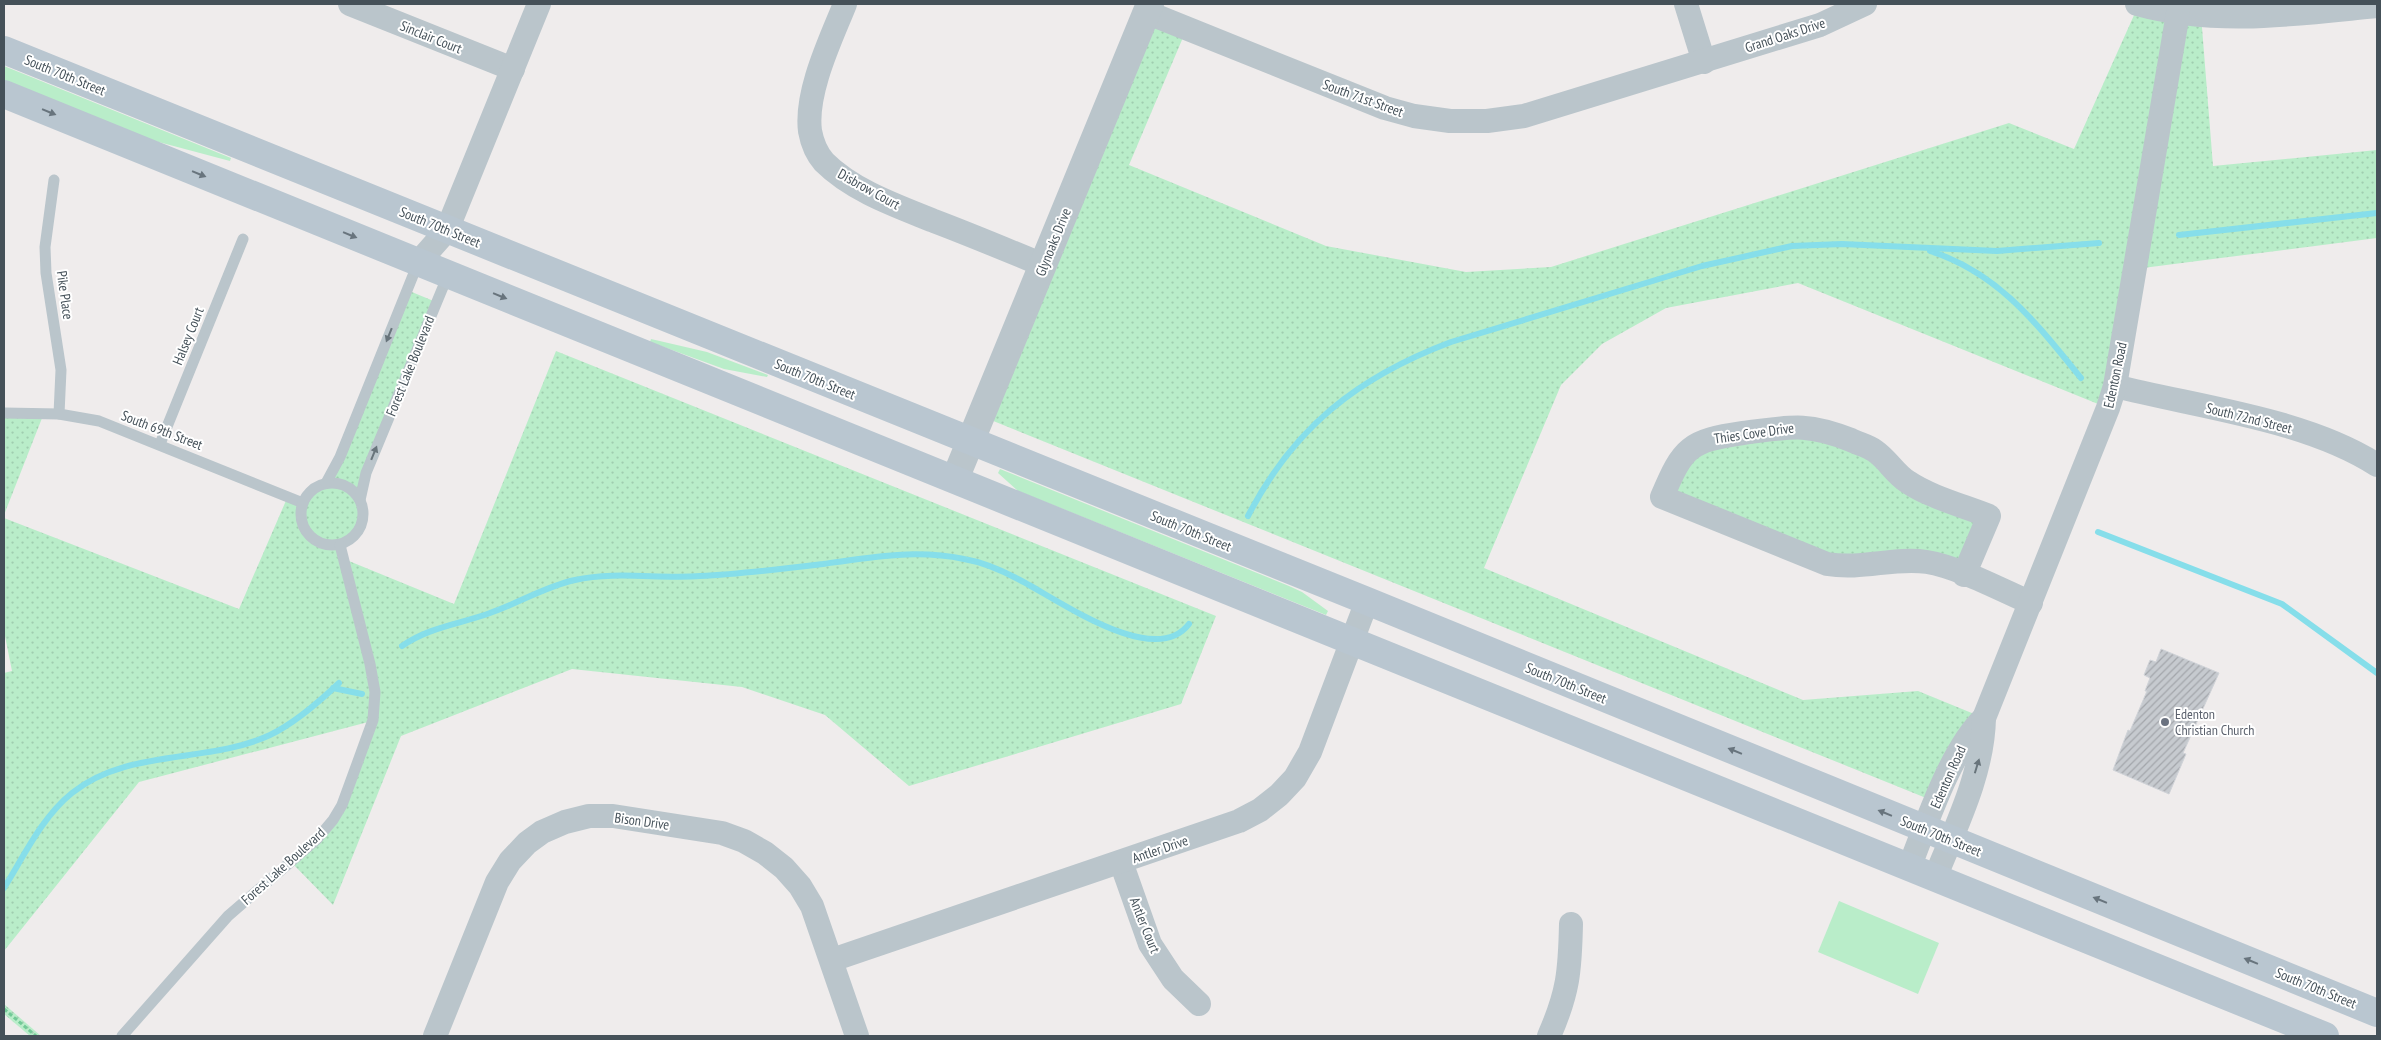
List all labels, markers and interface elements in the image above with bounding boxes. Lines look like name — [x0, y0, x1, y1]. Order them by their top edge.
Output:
street label: Grand Oaks Drive — [1743, 13, 1828, 56]
street label: Sinclair Court — [397, 16, 465, 58]
street label: South 70th Street — [22, 51, 108, 99]
street label: South 71st Street — [1320, 75, 1406, 121]
one-way arrow — [42, 109, 56, 117]
street label: Disbrow Court — [835, 165, 903, 213]
one-way arrow — [192, 170, 206, 178]
street label: South 70th Street — [397, 203, 483, 251]
street label: Glynoaks Drive — [1031, 205, 1075, 279]
one-way arrow — [343, 231, 358, 239]
street label: Pike Place — [53, 269, 77, 321]
one-way arrow — [493, 293, 508, 301]
street label: Halsey Court — [168, 304, 208, 367]
street label: Forest Lake Boulevard — [382, 313, 438, 419]
one-way arrow — [384, 328, 392, 342]
street label: Edenton Road — [2099, 340, 2131, 410]
street label: South 70th Street — [772, 355, 858, 403]
street label: South 72nd Street — [2204, 399, 2294, 437]
street label: South 69th Street — [119, 406, 205, 454]
street label: Thies Cove Drive — [1713, 418, 1795, 448]
one-way arrow — [371, 446, 379, 461]
street label: South 70th Street — [1148, 507, 1234, 555]
street label: South 70th Street — [1523, 659, 1609, 707]
place label: Edenton Christian Church — [2175, 705, 2254, 739]
marker: Edenton Christian Church — [2159, 716, 2171, 728]
street label: Edenton Road — [1926, 743, 1970, 811]
one-way arrow — [1727, 747, 1742, 755]
one-way arrow — [1973, 759, 1981, 774]
street label: Bison Drive — [614, 808, 671, 834]
one-way arrow — [1877, 809, 1892, 817]
street label: South 70th Street — [1898, 812, 1984, 860]
street label: Forest Lake Boulevard — [237, 824, 329, 908]
street label: Antler Drive — [1130, 831, 1191, 867]
street label: Antler Court — [1126, 894, 1164, 956]
one-way arrow — [2093, 896, 2107, 904]
one-way arrow — [2244, 957, 2258, 965]
street label: South 70th Street — [2273, 964, 2359, 1012]

